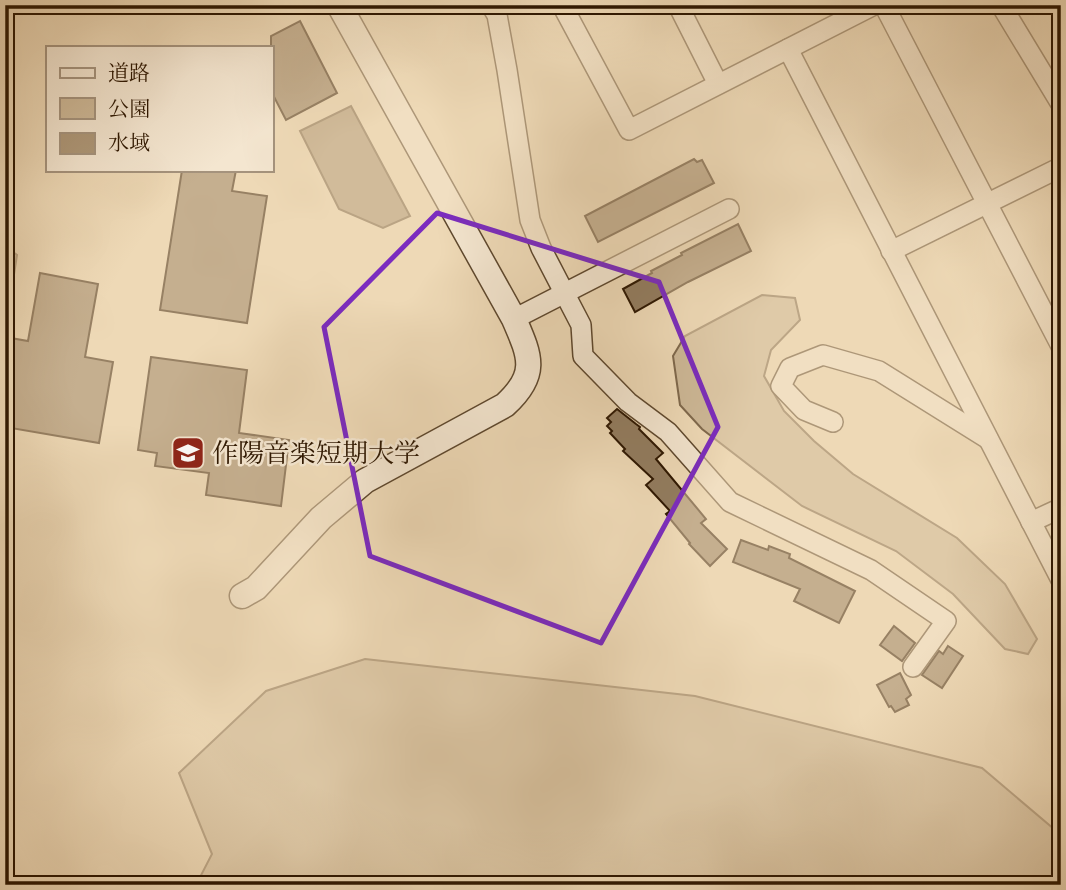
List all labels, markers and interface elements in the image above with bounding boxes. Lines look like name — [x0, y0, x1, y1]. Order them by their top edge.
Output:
legend — [46, 46, 273, 172]
text: 道路 — [108, 59, 150, 86]
text: 公園 — [108, 95, 150, 122]
text: 水域 — [108, 129, 150, 156]
school or university icon: 作陽音楽短期大学 — [169, 434, 207, 472]
place label: 作陽音楽短期大学 — [212, 436, 420, 470]

